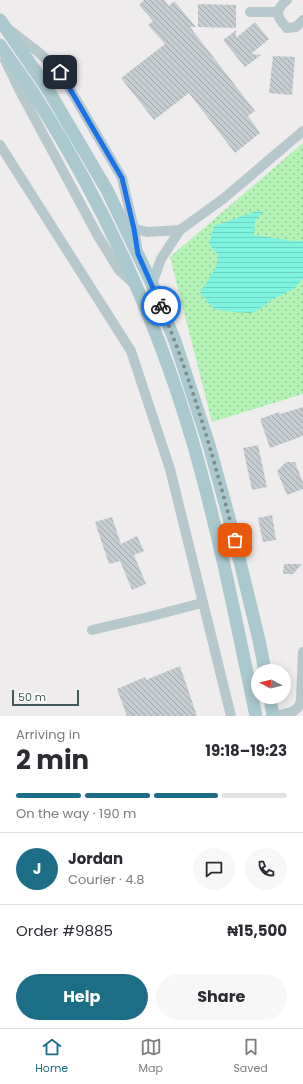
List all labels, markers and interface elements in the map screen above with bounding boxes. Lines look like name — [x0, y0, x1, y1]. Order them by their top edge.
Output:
pin — [43, 55, 77, 89]
icon: home — [49, 61, 71, 83]
courier — [141, 286, 181, 326]
icon: bike — [150, 295, 172, 317]
pin — [218, 523, 252, 557]
icon: bag — [224, 529, 246, 551]
north arrow — [251, 664, 291, 704]
map controls — [251, 664, 291, 704]
scale bar — [12, 688, 79, 707]
text: 50 m — [18, 689, 46, 705]
text: Arriving in — [16, 725, 80, 744]
text: 19:18–19:23 — [205, 740, 287, 761]
text: 2 min — [16, 742, 89, 778]
text: On the way · 190 m — [16, 804, 136, 823]
text: Jordan — [68, 848, 123, 869]
button: chat — [193, 848, 235, 890]
button: phone — [245, 848, 287, 890]
text: J — [33, 858, 41, 879]
text: Courier · 4.8 — [68, 870, 144, 889]
text: Order #9885 — [16, 920, 113, 941]
text: ₦15,500 — [227, 920, 287, 941]
button: Help — [16, 974, 148, 1020]
button: Share — [156, 974, 287, 1020]
tab: Home — [35, 1036, 68, 1077]
tab: Map — [139, 1036, 163, 1077]
tab: Saved — [233, 1036, 268, 1077]

